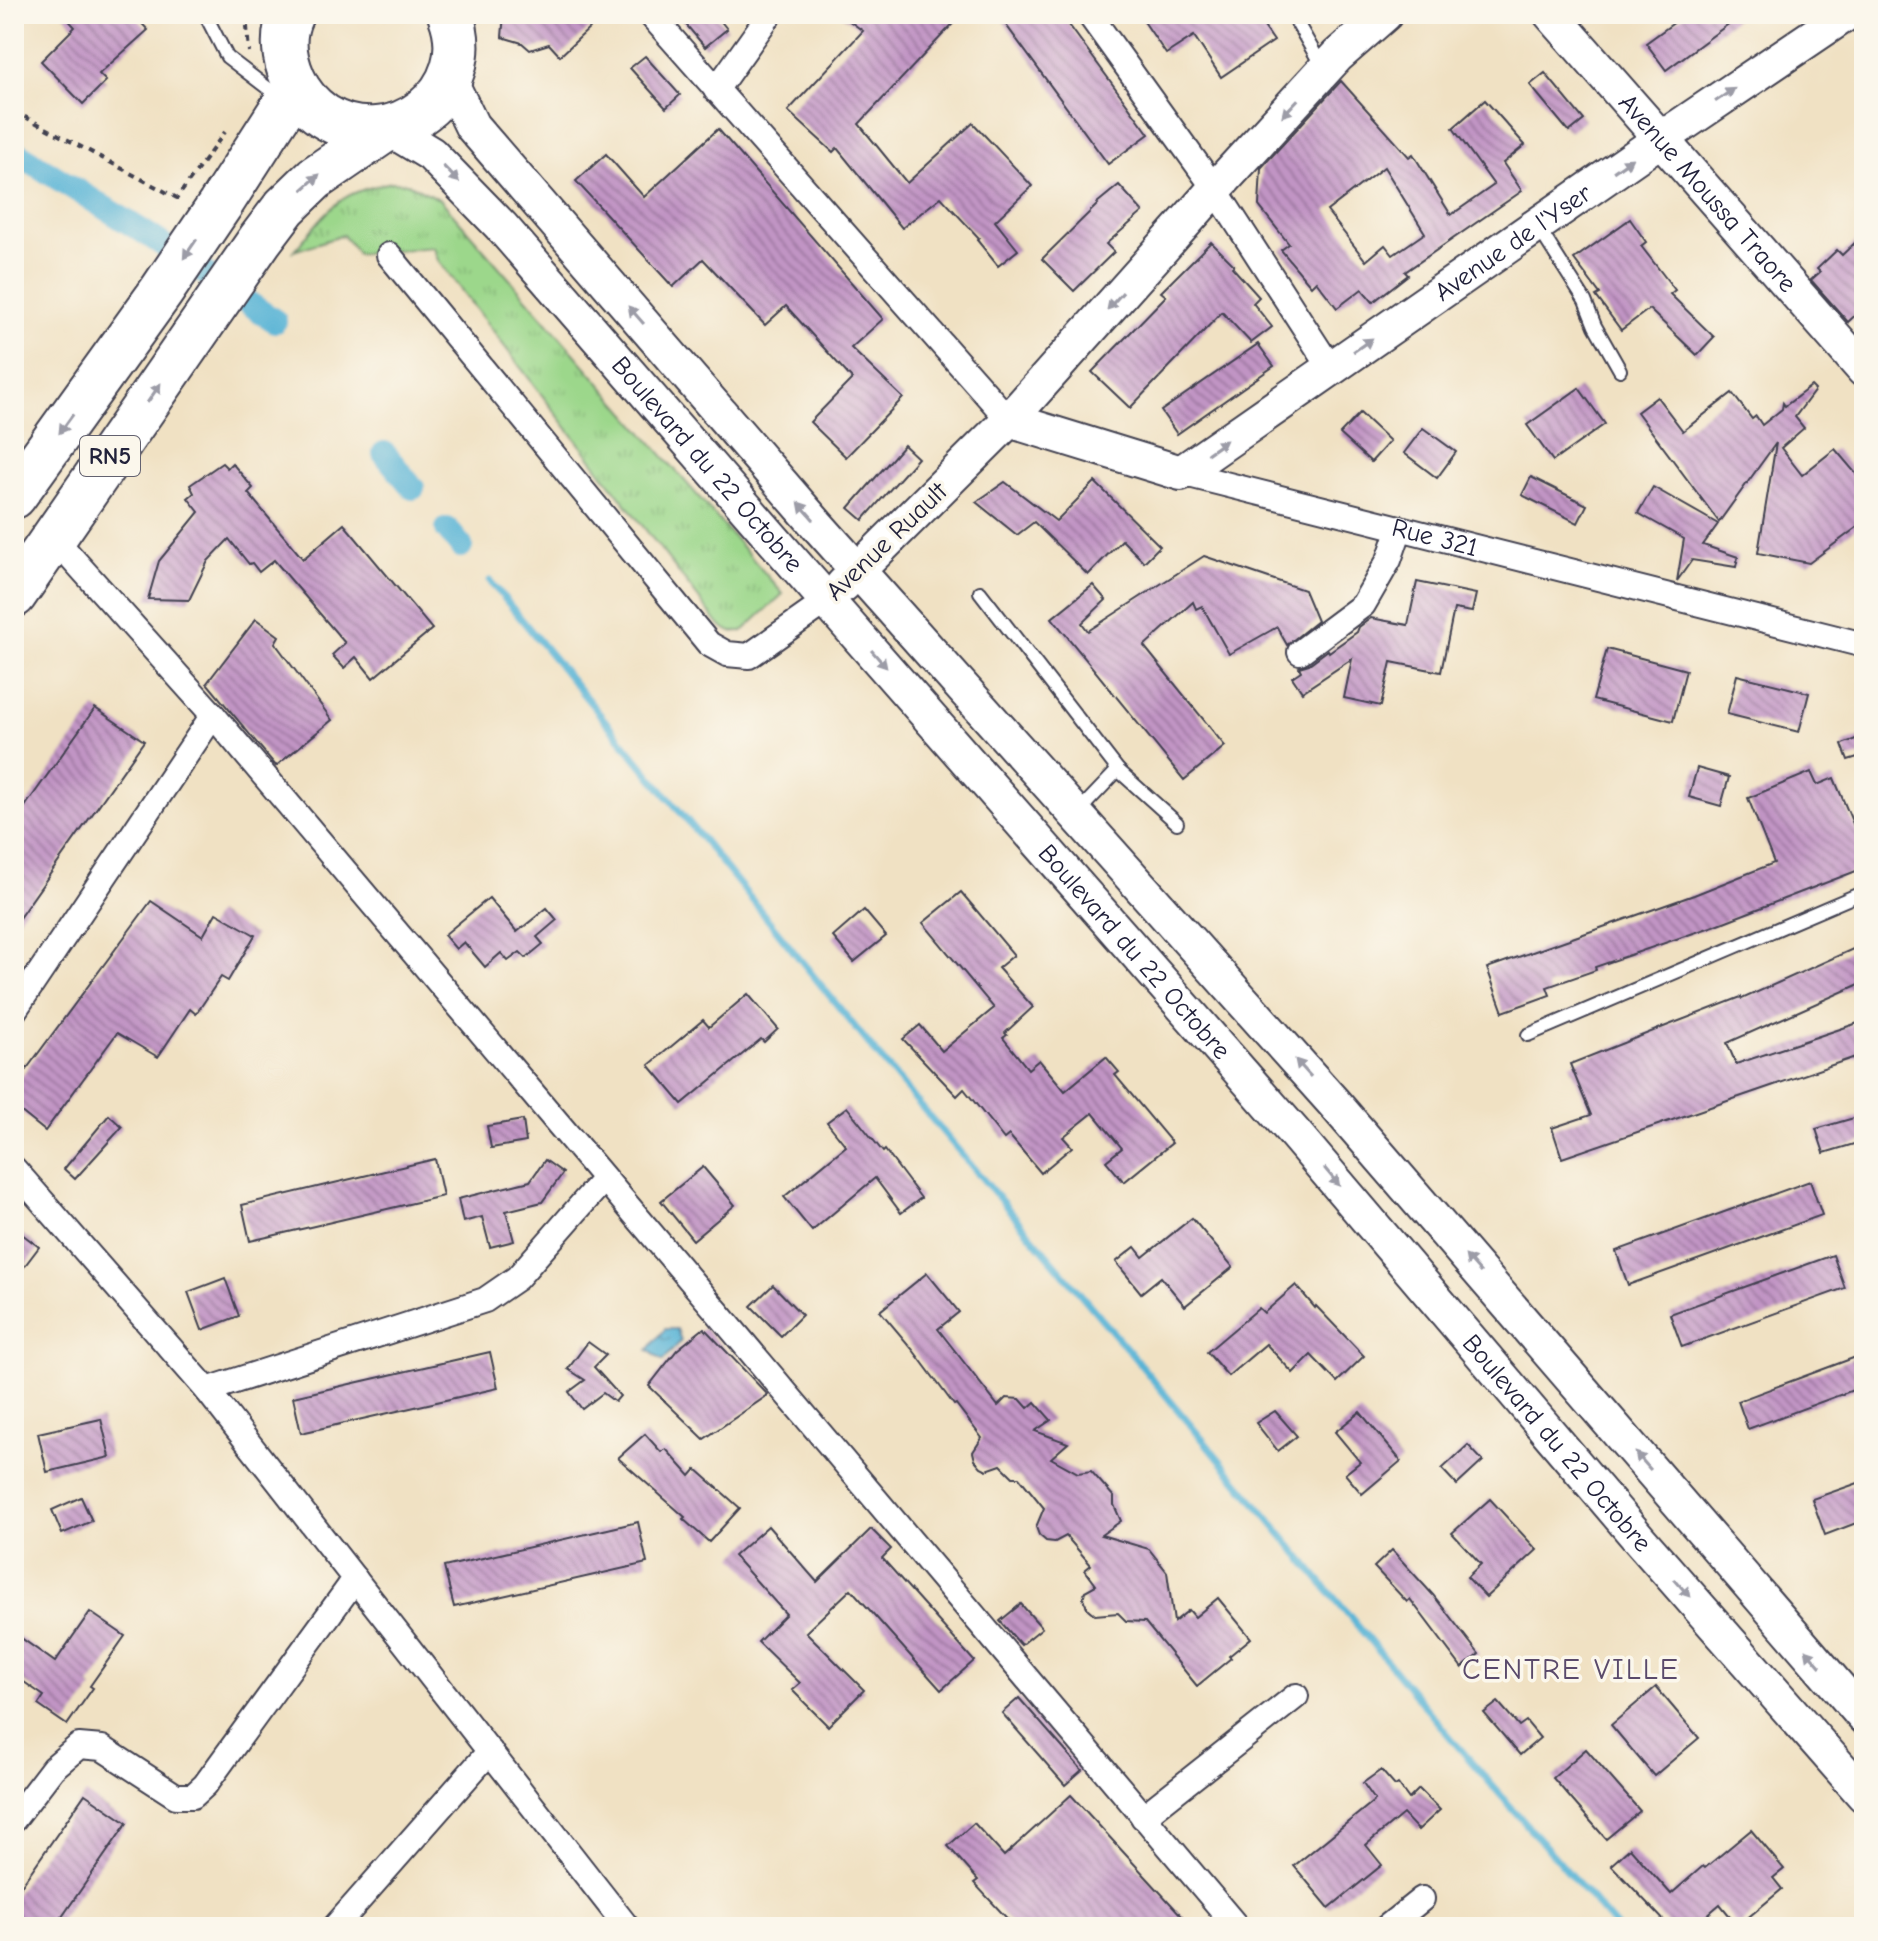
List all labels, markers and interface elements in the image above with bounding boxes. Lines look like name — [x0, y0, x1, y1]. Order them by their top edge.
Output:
street label: Avenue Moussa Traore — [1612, 88, 1802, 299]
one-way arrow — [1715, 88, 1736, 103]
one-way arrow — [1281, 99, 1299, 118]
one-way arrow — [1613, 158, 1634, 173]
one-way arrow — [441, 164, 460, 183]
one-way arrow — [302, 174, 321, 192]
street label: Avenue de l'Yser — [1429, 178, 1598, 308]
one-way arrow — [183, 238, 198, 259]
one-way arrow — [1107, 291, 1125, 310]
one-way arrow — [628, 305, 645, 325]
one-way arrow — [1353, 338, 1374, 353]
street label: Boulevard du 22 Octobre — [605, 351, 809, 579]
one-way arrow — [146, 382, 161, 403]
one-way arrow — [59, 413, 74, 434]
road number: RN5 — [80, 436, 140, 476]
one-way arrow — [1207, 440, 1228, 455]
street label: Avenue Ruault — [820, 475, 955, 607]
one-way arrow — [798, 502, 815, 522]
street label: Rue 321 — [1389, 513, 1481, 563]
one-way arrow — [869, 650, 887, 669]
street label: Boulevard du 22 Octobre — [1032, 839, 1236, 1066]
one-way arrow — [1294, 1059, 1312, 1078]
one-way arrow — [1323, 1167, 1340, 1187]
one-way arrow — [1465, 1255, 1482, 1275]
street label: Boulevard du 22 Octobre — [1456, 1329, 1657, 1558]
one-way arrow — [1635, 1452, 1652, 1472]
one-way arrow — [1673, 1578, 1690, 1598]
one-way arrow — [1805, 1648, 1822, 1668]
district label: CENTRE VILLE — [1462, 1652, 1680, 1687]

